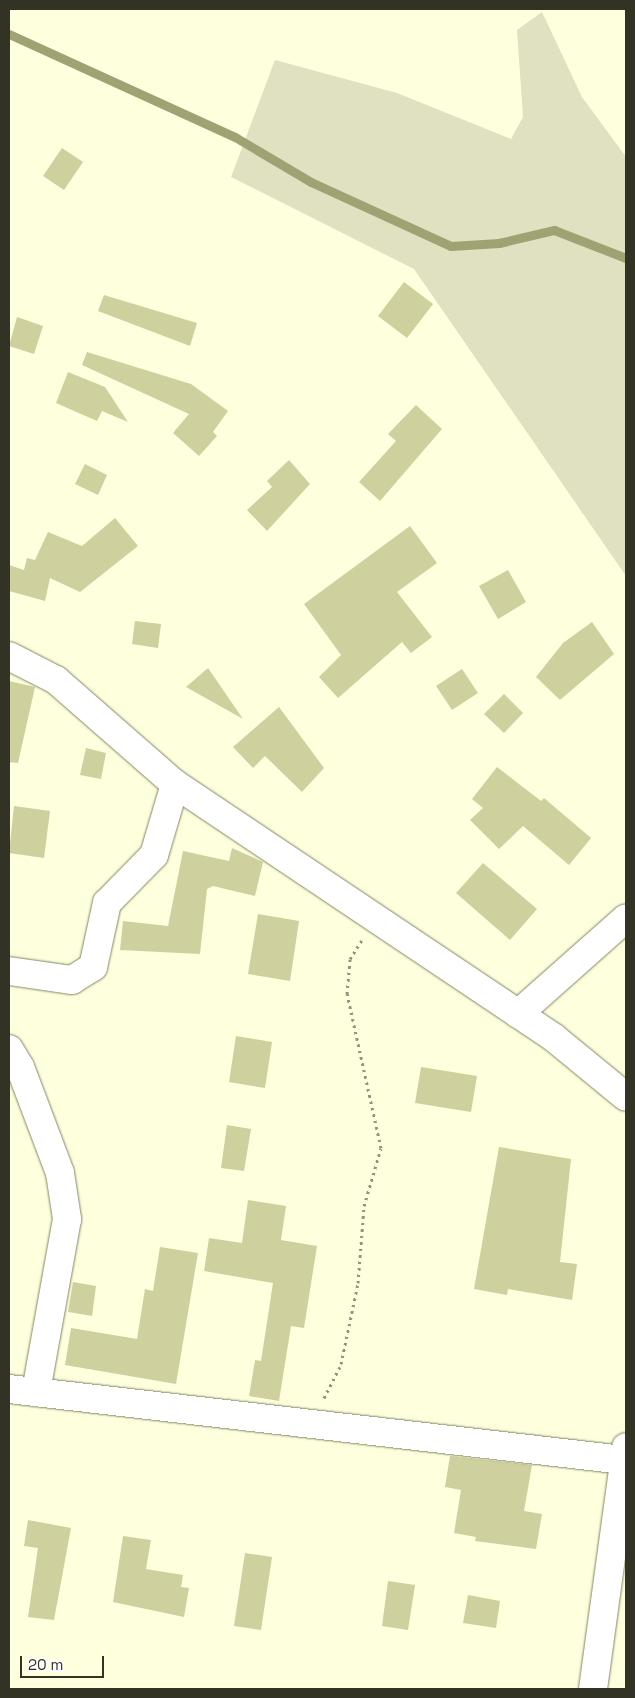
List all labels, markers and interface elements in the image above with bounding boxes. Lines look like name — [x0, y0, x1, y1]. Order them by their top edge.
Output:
scale bar — [22, 1646, 106, 1678]
text: 20 m — [28, 1655, 63, 1674]

